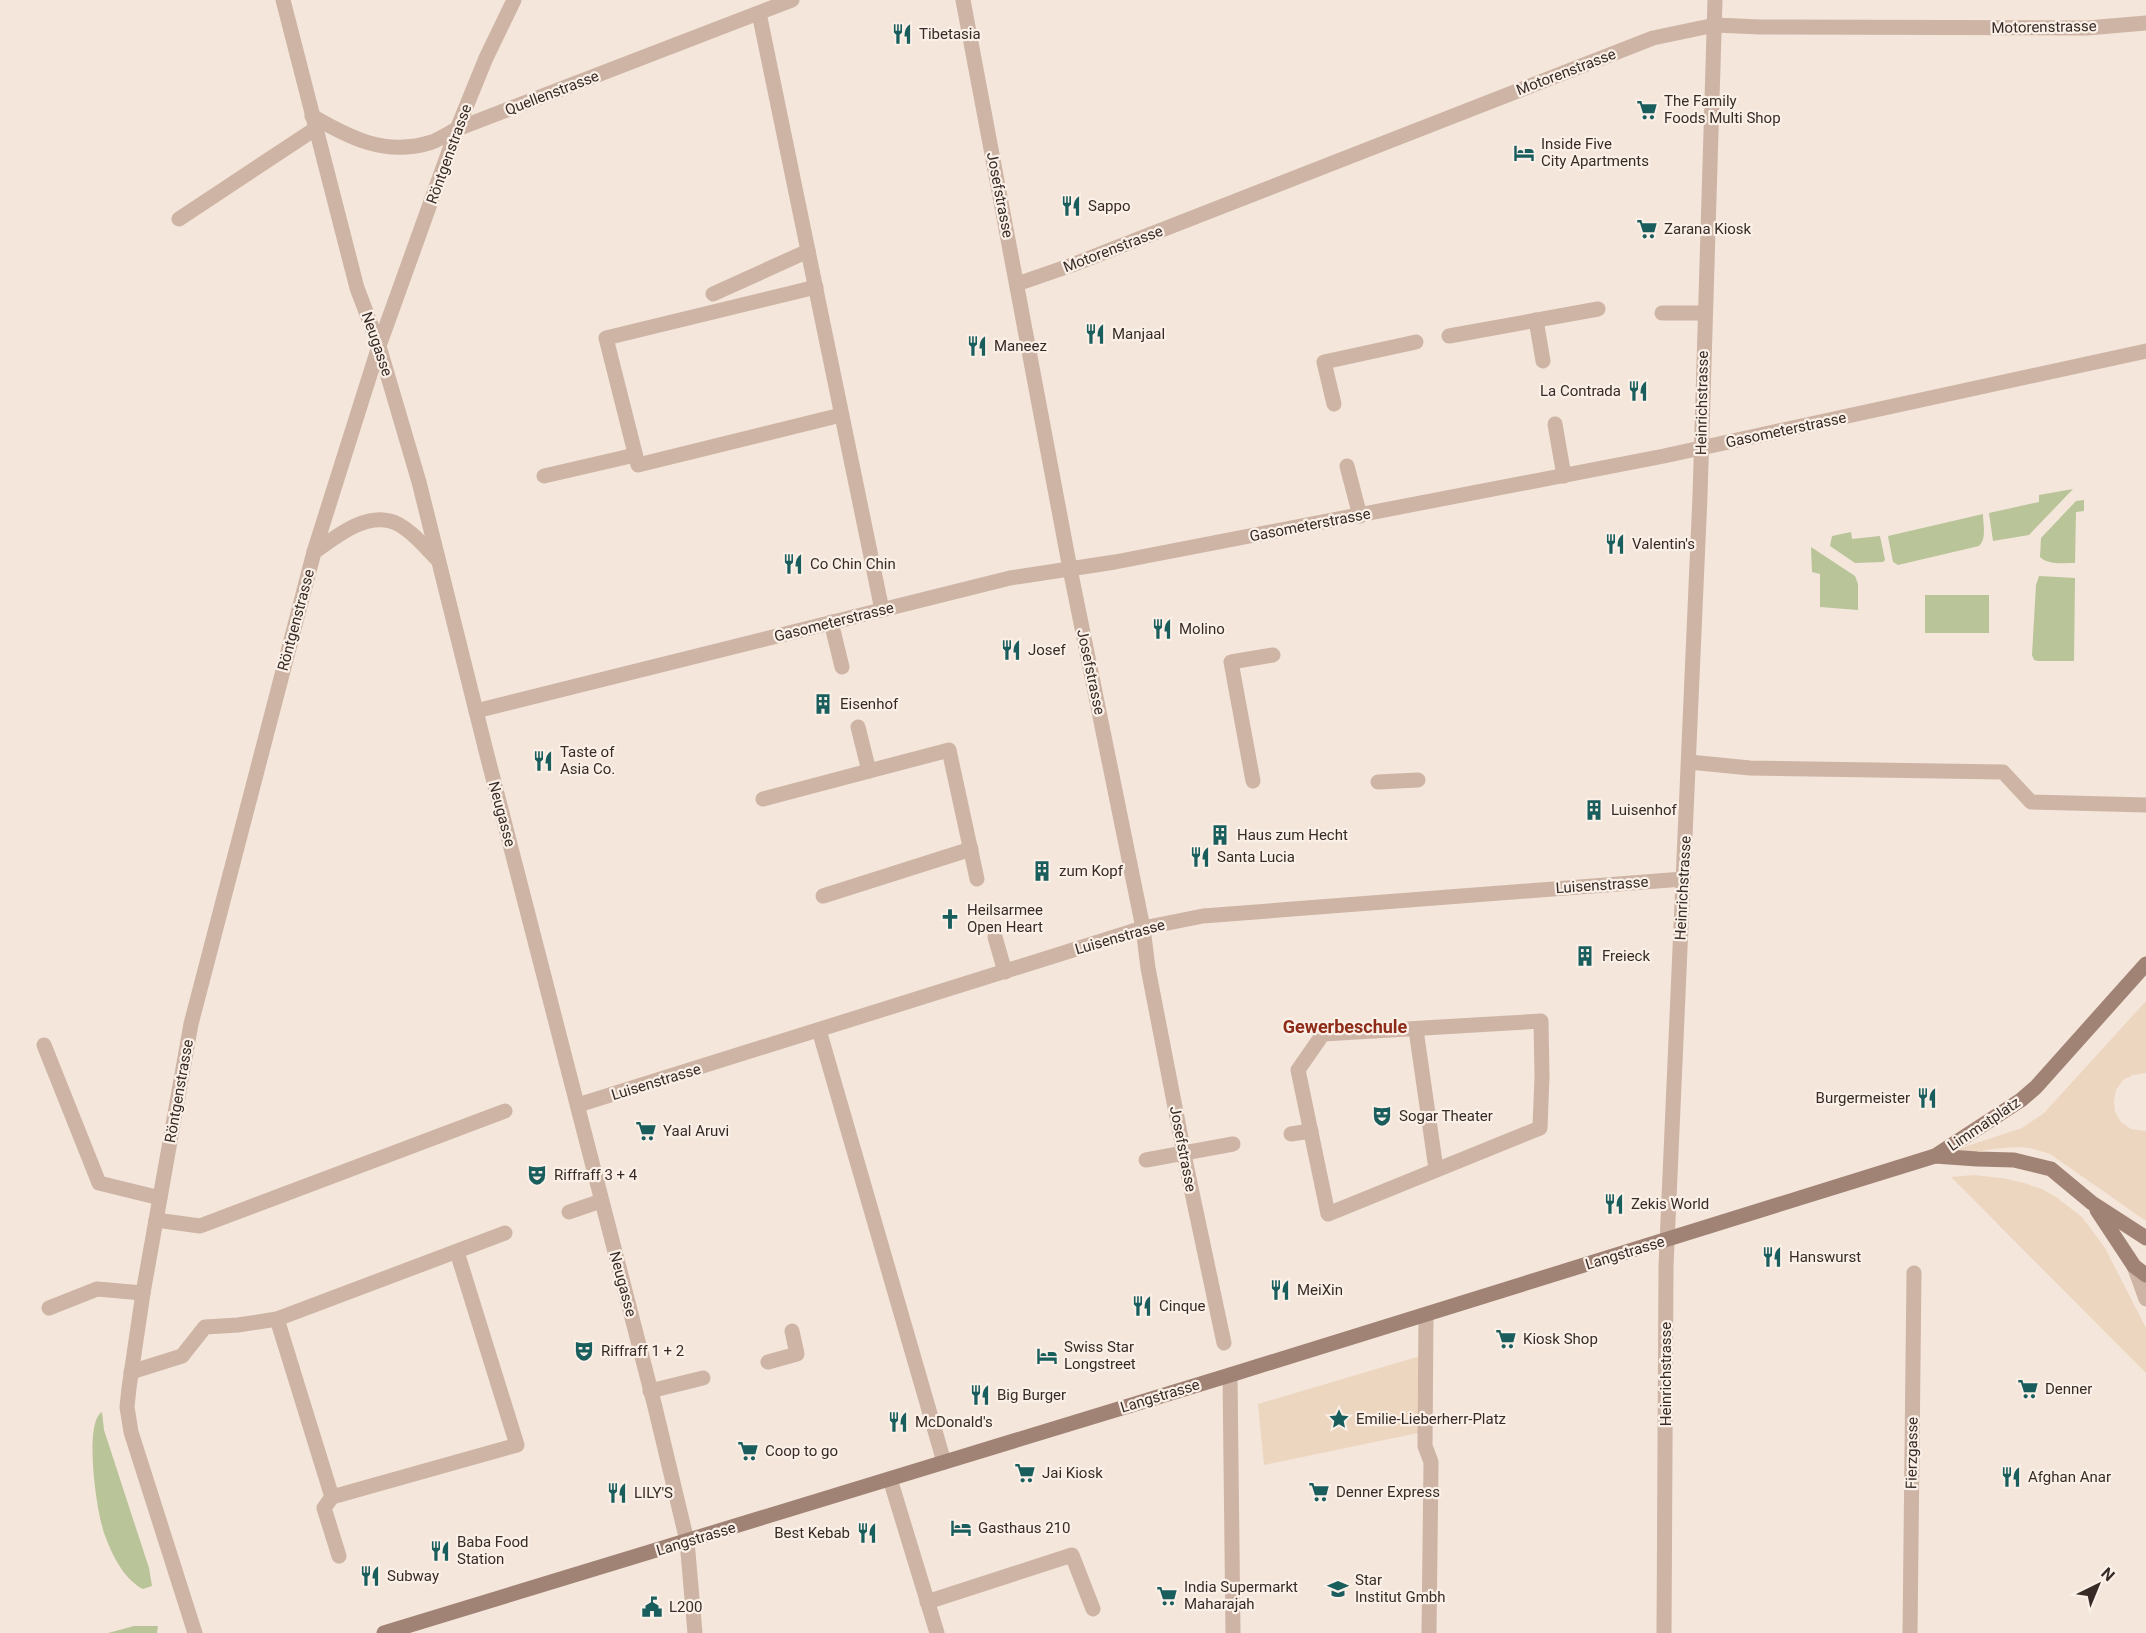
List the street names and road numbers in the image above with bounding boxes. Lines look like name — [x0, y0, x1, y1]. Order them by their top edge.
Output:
street label: Motorenstrasse — [1991, 17, 2097, 37]
street label: Motorenstrasse — [1514, 45, 1618, 99]
street label: Quellenstrasse — [503, 67, 602, 119]
street label: Röntgenstrasse — [423, 102, 475, 206]
street label: Josefstrasse — [983, 151, 1017, 239]
street label: Motorenstrasse — [1061, 222, 1165, 276]
street label: Neugasse — [358, 309, 396, 379]
street label: Heinrichstrasse — [1692, 351, 1712, 455]
street label: Gasometerstrasse — [1724, 408, 1848, 452]
street label: Gasometerstrasse — [1248, 504, 1372, 546]
street label: Röntgenstrasse — [274, 567, 318, 673]
street label: Gasometerstrasse — [772, 598, 896, 646]
street label: Josefstrasse — [1073, 628, 1109, 716]
street label: Neugasse — [485, 779, 519, 849]
street label: Heinrichstrasse — [1671, 835, 1695, 941]
street label: Luisenstrasse — [1555, 873, 1649, 897]
street label: Luisenstrasse — [1073, 916, 1167, 958]
street label: Röntgenstrasse — [161, 1038, 197, 1144]
street label: Luisenstrasse — [609, 1060, 703, 1104]
street label: Limmatplatz — [1944, 1093, 2024, 1155]
street label: Josefstrasse — [1166, 1105, 1200, 1193]
street label: Langstrasse — [1583, 1232, 1667, 1274]
street label: Neugasse — [606, 1249, 640, 1319]
street label: Heinrichstrasse — [1657, 1322, 1675, 1426]
street label: Langstrasse — [1118, 1375, 1202, 1417]
street label: Fierzgasse — [1902, 1417, 1922, 1489]
street label: Langstrasse — [654, 1518, 738, 1560]

